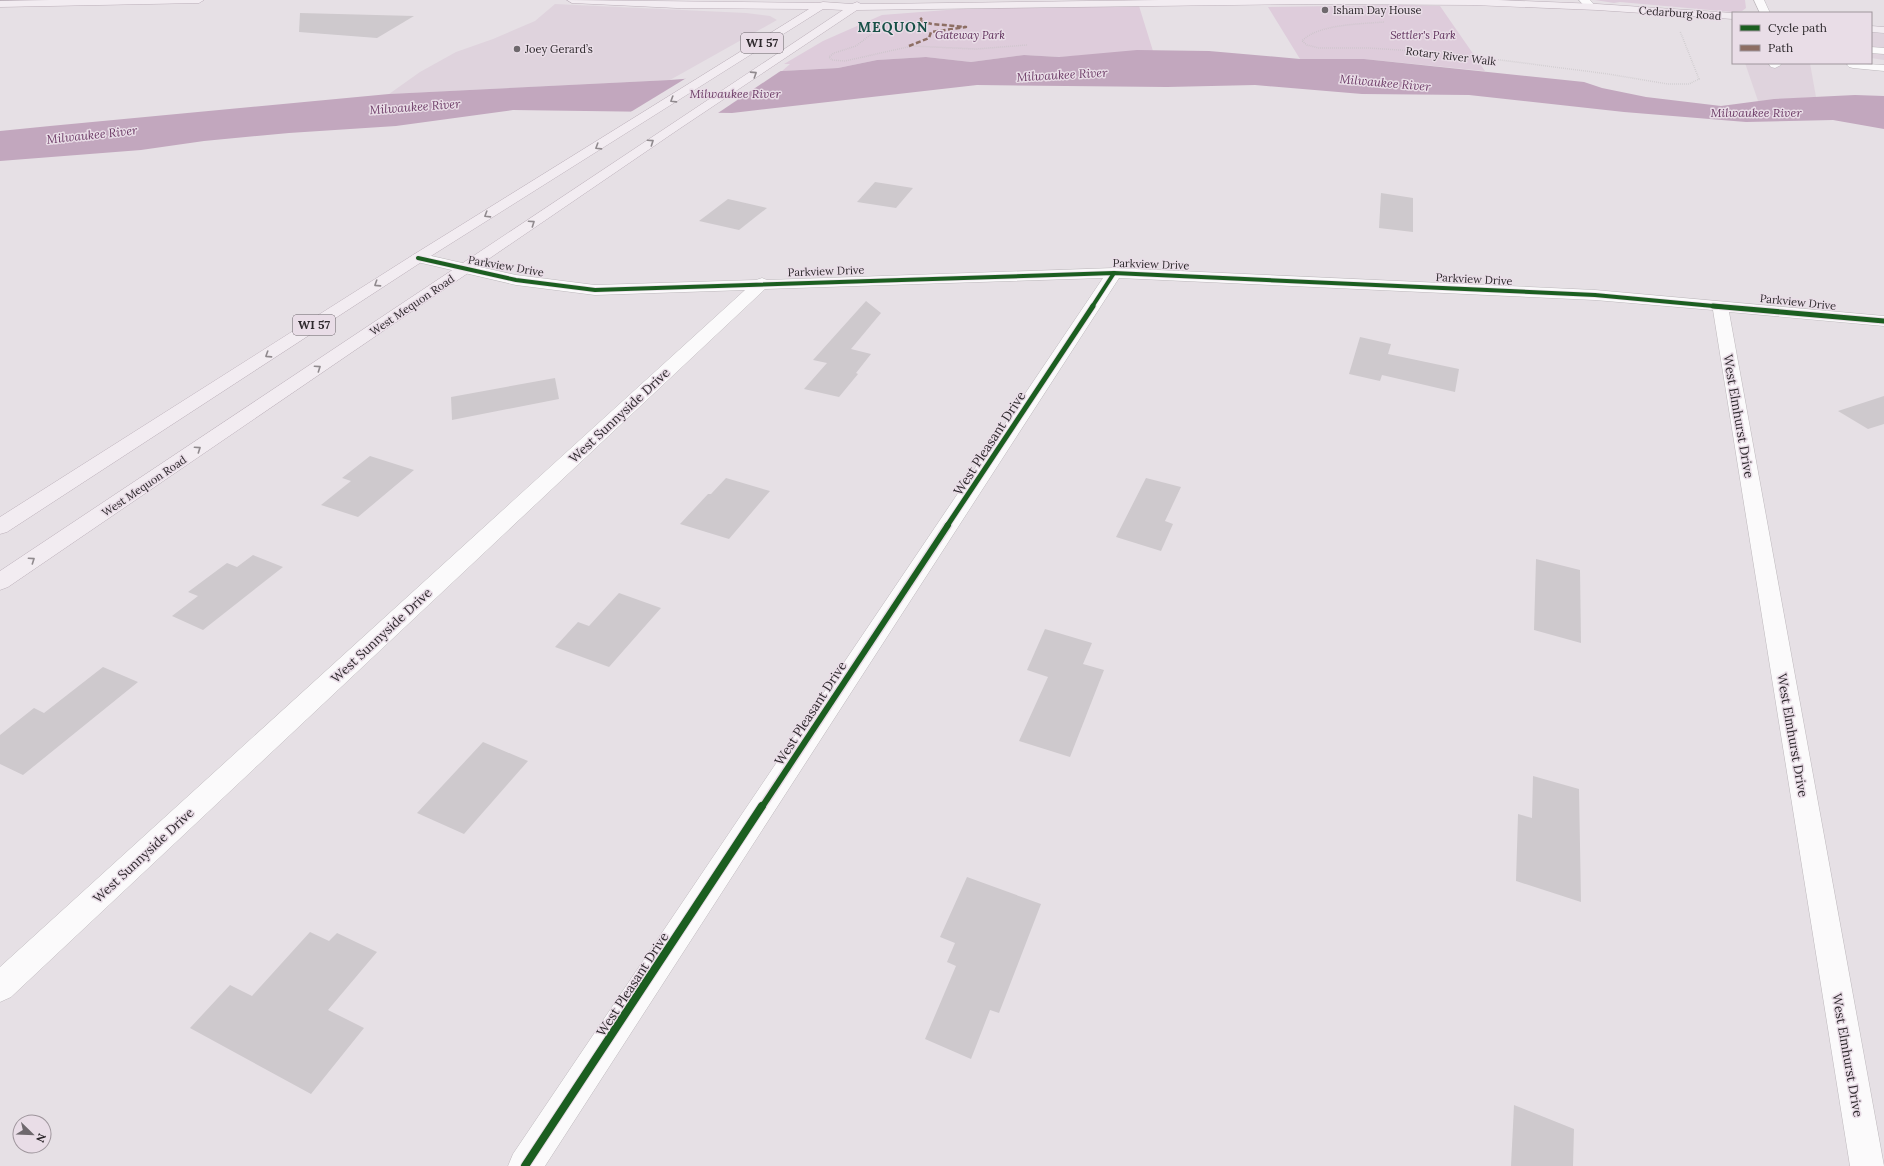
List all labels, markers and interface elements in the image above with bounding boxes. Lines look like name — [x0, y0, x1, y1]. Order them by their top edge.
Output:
place label: Isham Day House — [1333, 3, 1422, 17]
street label: Cedarburg Road — [1638, 3, 1722, 23]
marker: Isham Day House — [1320, 5, 1330, 15]
legend — [1732, 12, 1872, 64]
district label: MEQUON — [857, 18, 929, 36]
text: Cycle path — [1768, 20, 1827, 35]
park label: Gateway Park — [935, 28, 1005, 42]
park label: Settler's Park — [1390, 28, 1456, 42]
road number: WI 57 — [741, 33, 783, 53]
text: Path — [1768, 40, 1793, 55]
place label: Joey Gerard’s — [524, 42, 593, 56]
marker: Joey Gerard’s — [512, 44, 522, 54]
street label: Rotary River Walk — [1405, 44, 1497, 69]
water label: Milwaukee River — [1016, 65, 1108, 84]
one-way arrow — [750, 71, 757, 79]
water label: Milwaukee River — [1339, 71, 1432, 94]
water label: Milwaukee River — [689, 86, 781, 101]
one-way arrow — [670, 95, 677, 102]
water label: Milwaukee River — [369, 96, 462, 117]
water label: Milwaukee River — [1710, 105, 1802, 120]
water label: Milwaukee River — [46, 122, 139, 147]
one-way arrow — [647, 139, 654, 147]
one-way arrow — [595, 142, 602, 149]
one-way arrow — [484, 210, 491, 218]
one-way arrow — [528, 220, 535, 228]
street label: Parkview Drive — [467, 252, 545, 280]
street label: Parkview Drive — [1112, 256, 1190, 272]
street label: Parkview Drive — [787, 263, 865, 279]
street label: Parkview Drive — [1435, 270, 1513, 288]
street label: West Mequon Road — [367, 271, 457, 339]
one-way arrow — [374, 279, 381, 287]
street label: Parkview Drive — [1759, 291, 1837, 313]
road number: WI 57 — [293, 315, 335, 335]
one-way arrow — [265, 350, 272, 357]
street label: West Elmhurst Drive — [1719, 353, 1758, 479]
street label: West Sunnyside Drive — [565, 364, 673, 467]
one-way arrow — [313, 366, 320, 373]
street label: West Pleasant Drive — [949, 388, 1029, 498]
one-way arrow — [194, 446, 201, 454]
street label: West Mequon Road — [99, 452, 189, 520]
one-way arrow — [28, 558, 35, 565]
street label: West Sunnyside Drive — [327, 584, 435, 687]
street label: West Pleasant Drive — [770, 658, 850, 768]
street label: West Elmhurst Drive — [1773, 672, 1812, 798]
street label: West Sunnyside Drive — [89, 804, 197, 907]
street label: West Pleasant Drive — [592, 929, 672, 1039]
street label: West Elmhurst Drive — [1828, 992, 1867, 1118]
north arrow — [12, 1114, 52, 1154]
text: N — [33, 1131, 49, 1145]

